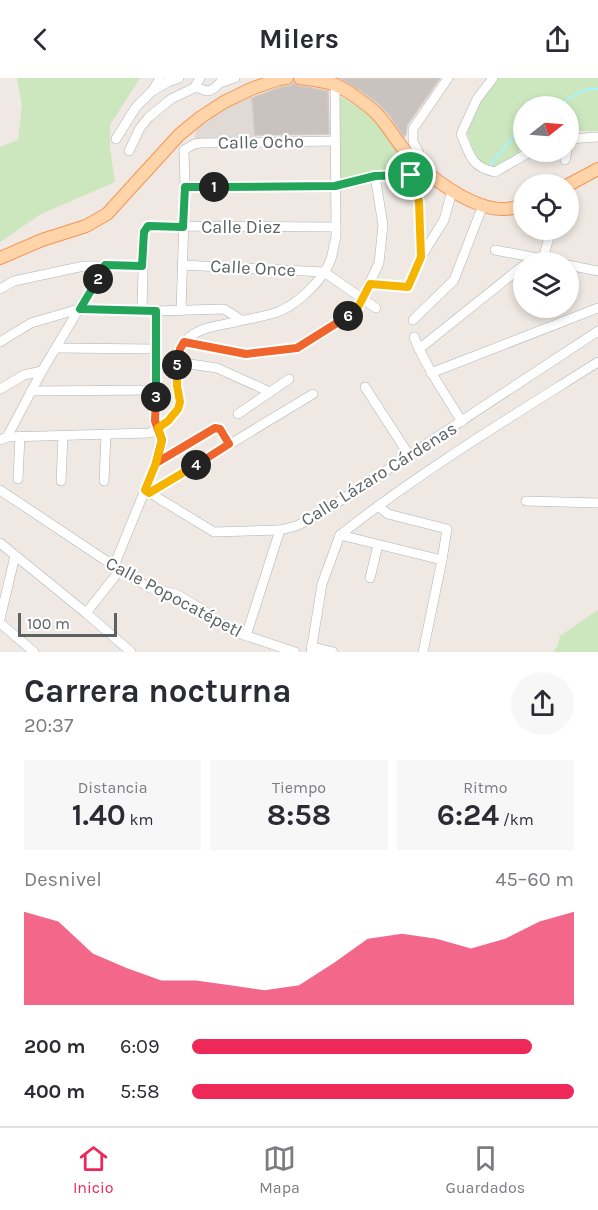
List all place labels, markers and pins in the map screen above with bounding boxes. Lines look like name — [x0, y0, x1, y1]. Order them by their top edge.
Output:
pin — [385, 149, 436, 200]
pin: 1 — [199, 172, 229, 202]
pin: 2 — [83, 264, 113, 294]
pin: 6 — [333, 301, 363, 331]
pin: 5 — [162, 350, 192, 380]
pin: 3 — [141, 382, 171, 412]
pin: 4 — [181, 450, 211, 480]

